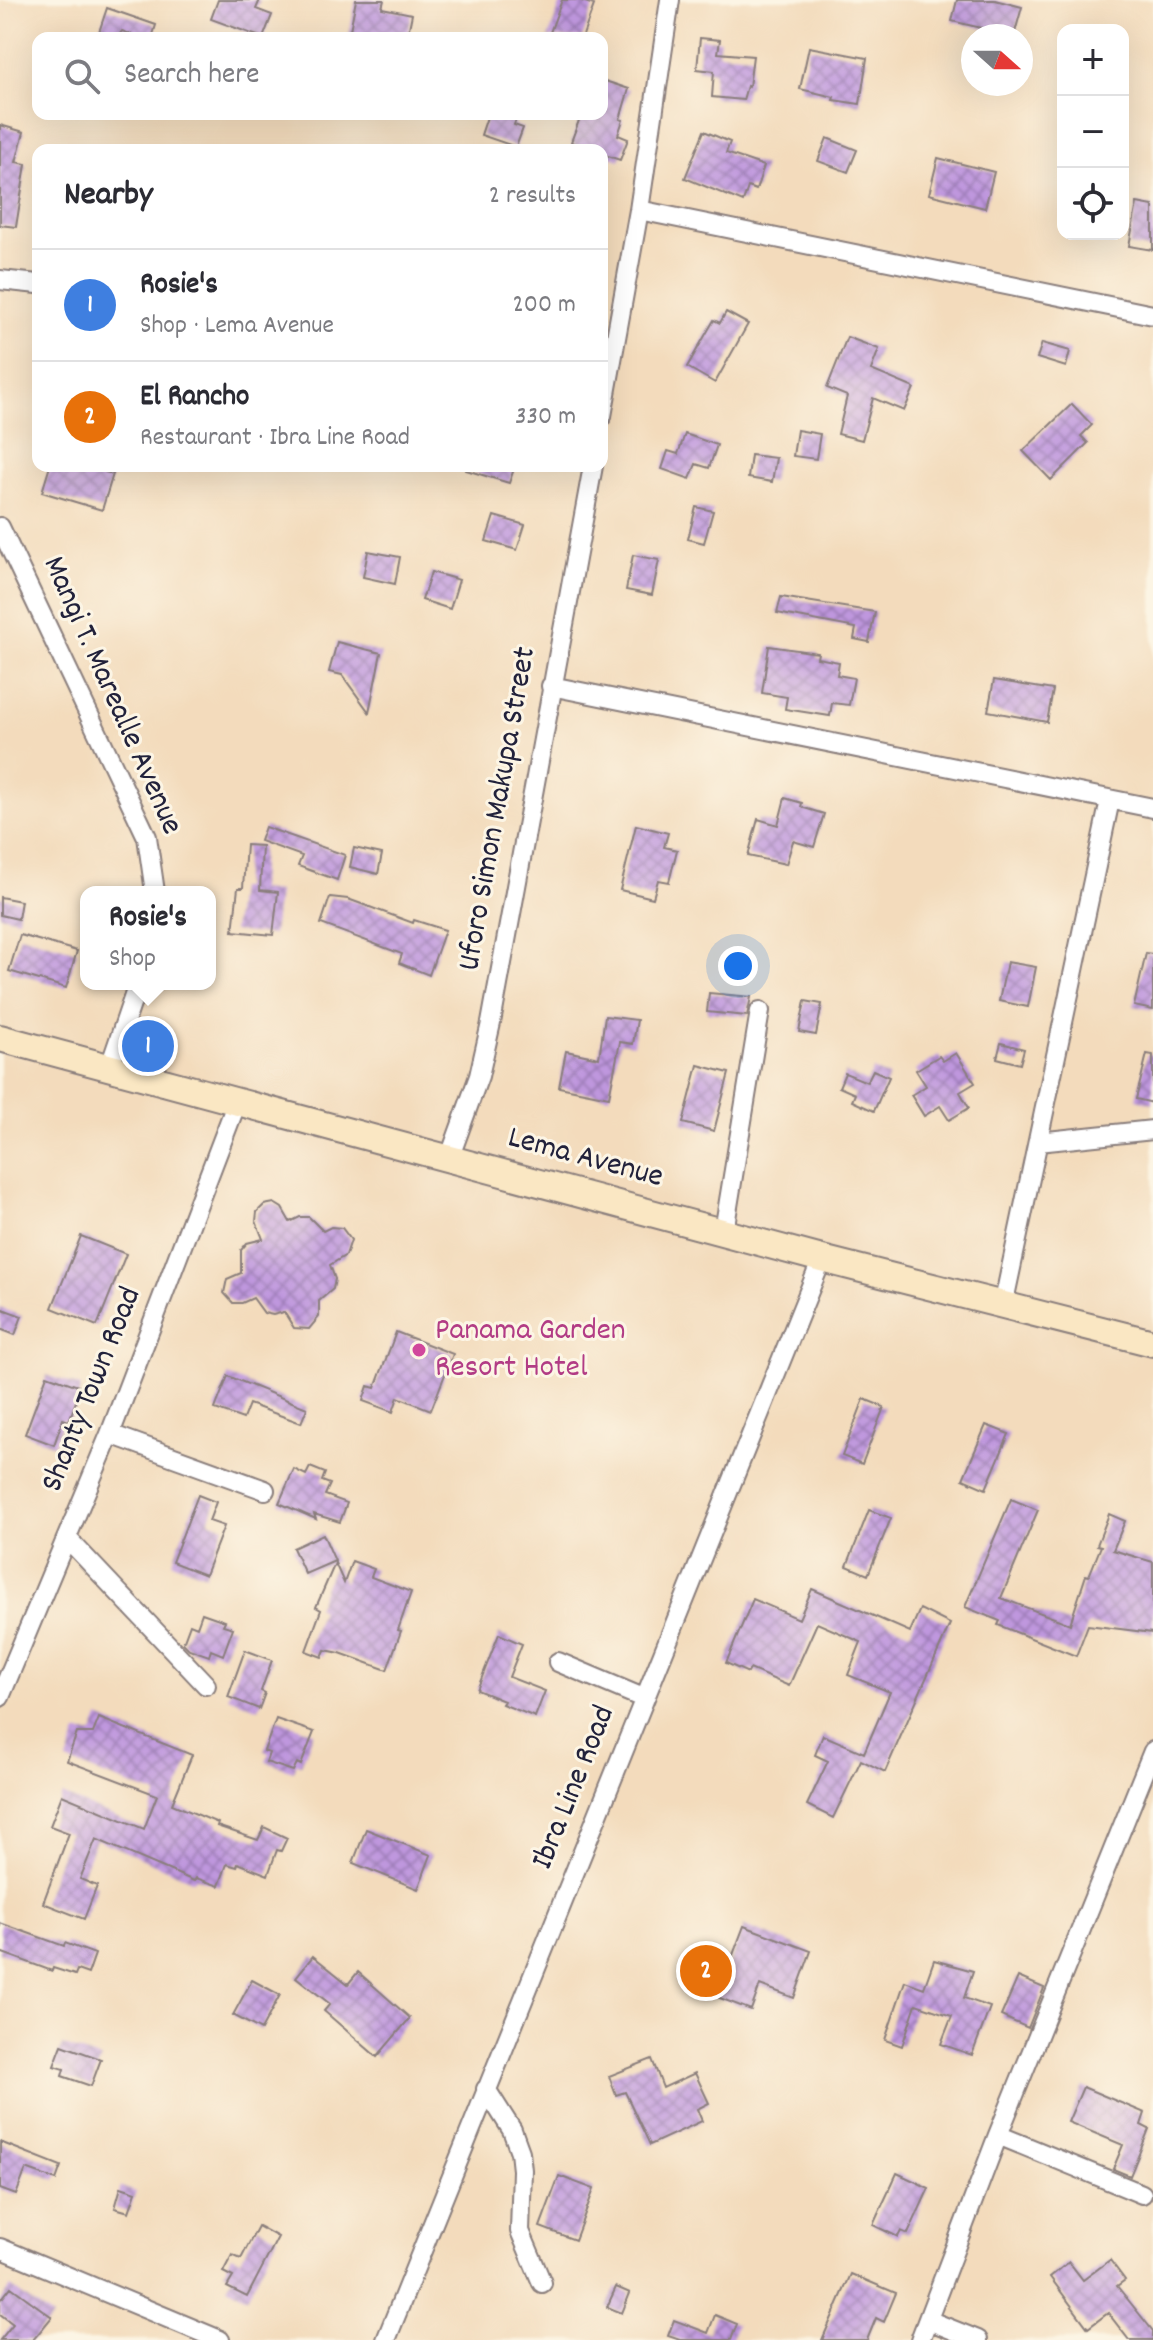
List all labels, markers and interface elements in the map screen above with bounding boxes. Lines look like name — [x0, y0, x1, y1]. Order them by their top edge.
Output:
north arrow — [961, 24, 1033, 96]
map controls — [1057, 24, 1129, 240]
button: + — [1057, 24, 1129, 96]
search box — [32, 32, 608, 120]
icon: search — [60, 54, 104, 98]
text: Search here — [124, 55, 260, 98]
button: − — [1057, 96, 1129, 168]
button: locate — [1057, 168, 1129, 240]
text: Nearby — [64, 172, 153, 221]
text: 2 results — [489, 178, 576, 215]
text: Rosie's — [140, 265, 218, 308]
text: 1 — [87, 287, 93, 324]
text: 200 m — [512, 287, 576, 324]
text: Shop · Lema Avenue — [140, 308, 334, 345]
text: El Rancho — [140, 377, 249, 420]
text: 2 — [84, 399, 96, 436]
text: 330 m — [515, 399, 576, 436]
text: Restaurant · Ibra Line Road — [140, 420, 410, 457]
street label: Mangi T. Marealle Avenue — [29, 550, 193, 842]
street label: Uforo Simon Makupa Street — [448, 643, 550, 975]
popup — [80, 886, 216, 990]
text: Rosie's — [109, 898, 187, 941]
text: Shop — [109, 941, 156, 978]
your location — [718, 946, 758, 986]
pin: 1 — [122, 1016, 174, 1076]
street label: Lema Avenue — [502, 1116, 668, 1202]
street label: Shanty Town Road — [31, 1281, 155, 1499]
place label: Panama Garden Resort Hotel — [435, 1309, 626, 1392]
marker: Panama Garden Resort Hotel — [410, 1341, 428, 1359]
street label: Ibra Line Road — [521, 1699, 629, 1877]
pin: 2 — [680, 1941, 732, 2001]

